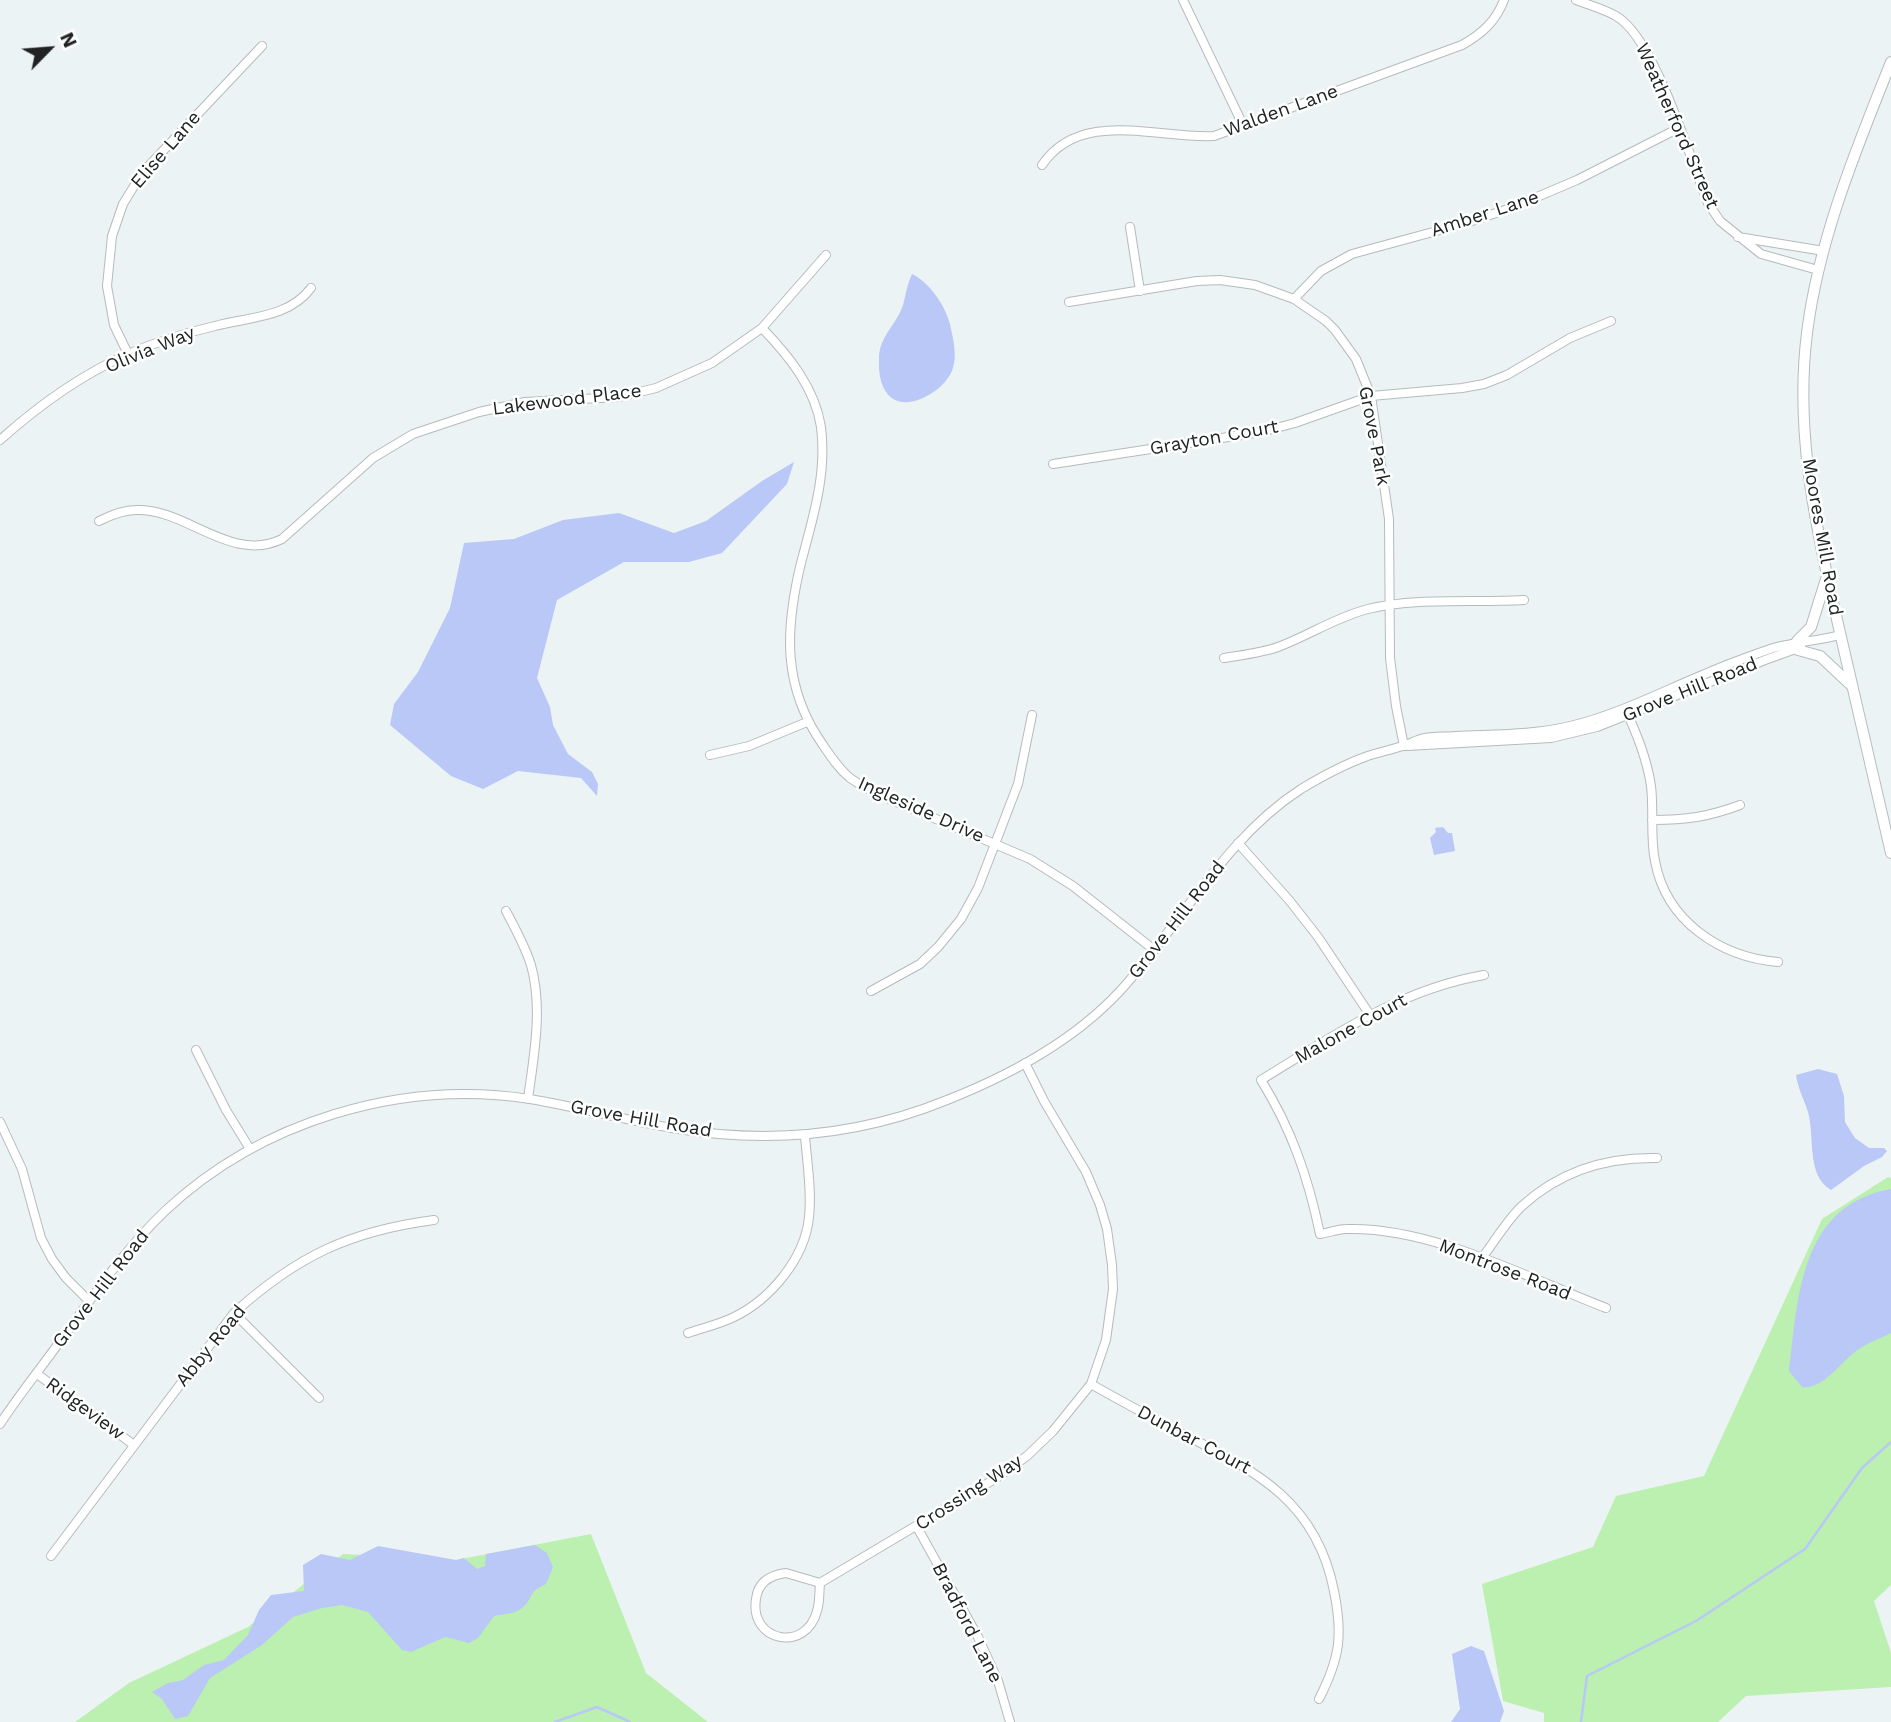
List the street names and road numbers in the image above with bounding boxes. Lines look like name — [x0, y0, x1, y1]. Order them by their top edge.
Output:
street label: Weatherford Street — [1630, 40, 1724, 212]
street label: Walden Lane — [1221, 80, 1341, 142]
street label: Elise Lane — [126, 107, 206, 193]
street label: Amber Lane — [1428, 186, 1542, 242]
street label: Olivia Way — [102, 322, 198, 378]
street label: Lakewood Place — [491, 380, 643, 420]
street label: Grove Park — [1353, 384, 1395, 488]
street label: Grayton Court — [1148, 415, 1280, 461]
street label: Moores Mill Road — [1797, 456, 1847, 618]
street label: Grove Hill Road — [1619, 653, 1761, 727]
street label: Ingleside Drive — [854, 772, 988, 848]
street label: Grove Hill Road — [1124, 856, 1230, 984]
street label: Malone Court — [1291, 989, 1411, 1069]
street label: Grove Hill Road — [568, 1095, 714, 1143]
street label: Grove Hill Road — [48, 1225, 154, 1353]
street label: Montrose Road — [1436, 1234, 1574, 1306]
street label: Abby Road — [171, 1300, 251, 1392]
street label: Ridgeview — [41, 1373, 129, 1445]
street label: Dunbar Court — [1133, 1401, 1255, 1479]
street label: Crossing Way — [911, 1450, 1027, 1536]
street label: Bradford Lane — [927, 1559, 1007, 1687]

